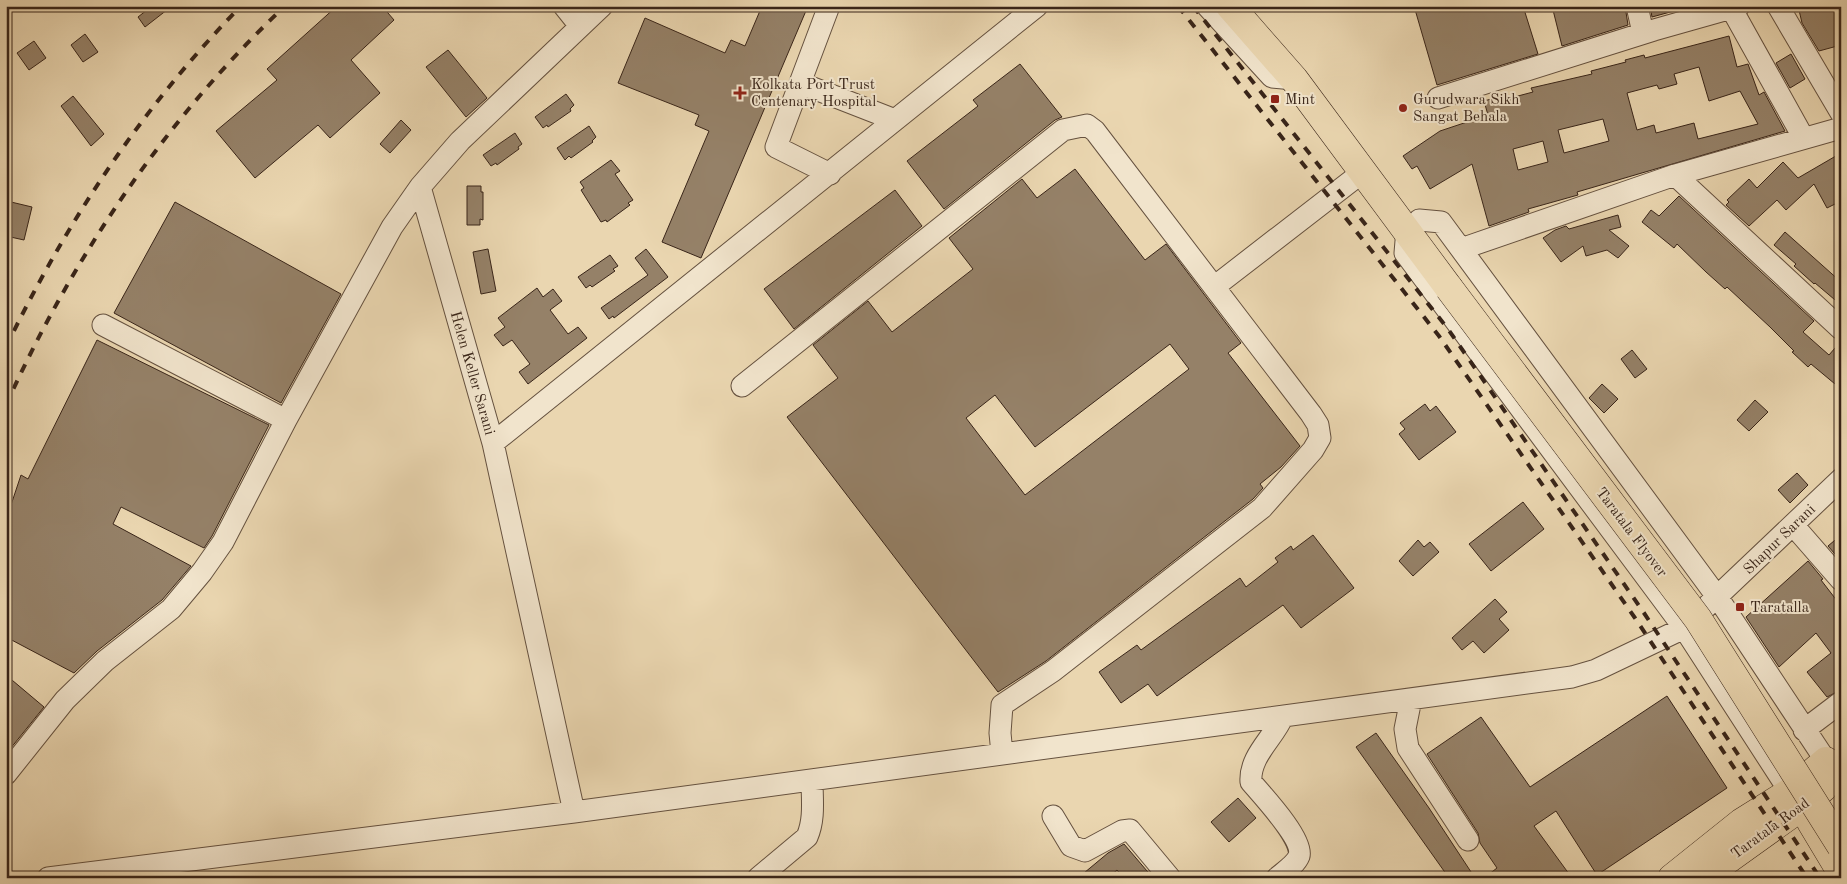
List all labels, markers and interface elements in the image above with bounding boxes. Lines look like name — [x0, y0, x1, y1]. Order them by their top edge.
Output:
place label: Kolkata Port Trust Centenary Hospital — [751, 78, 876, 110]
marker: Kolkata Port Trust Centenary Hospital — [733, 86, 747, 100]
marker: Mint — [1269, 93, 1281, 105]
place label: Mint — [1285, 93, 1315, 108]
place label: Gurudwara Sikh Sangat Behala — [1413, 93, 1519, 125]
marker: Gurudwara Sikh Sangat Behala — [1397, 102, 1409, 114]
street label: Helen Keller Sarani — [447, 310, 496, 437]
street label: Taratala Flyover — [1592, 485, 1669, 580]
street label: Shapur Sarani — [1741, 502, 1819, 578]
marker: Taratalla — [1734, 601, 1746, 613]
place label: Taratalla — [1750, 601, 1810, 616]
street label: Taratala Road — [1729, 796, 1813, 863]

